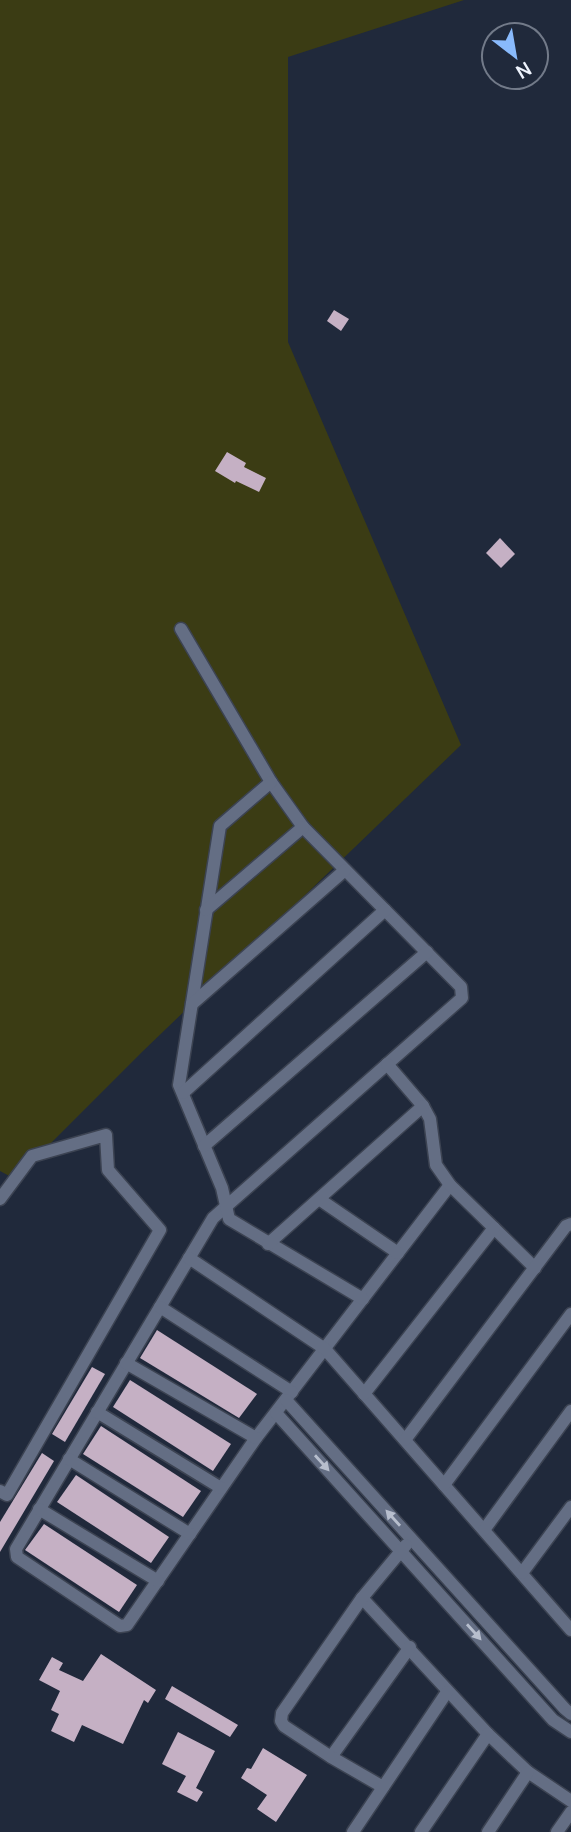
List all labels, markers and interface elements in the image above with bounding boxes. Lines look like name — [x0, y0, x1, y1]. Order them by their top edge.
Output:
north arrow — [480, 21, 550, 91]
text: N — [511, 56, 536, 85]
one-way arrow — [314, 1454, 330, 1472]
one-way arrow — [386, 1510, 401, 1527]
one-way arrow — [466, 1623, 482, 1641]

